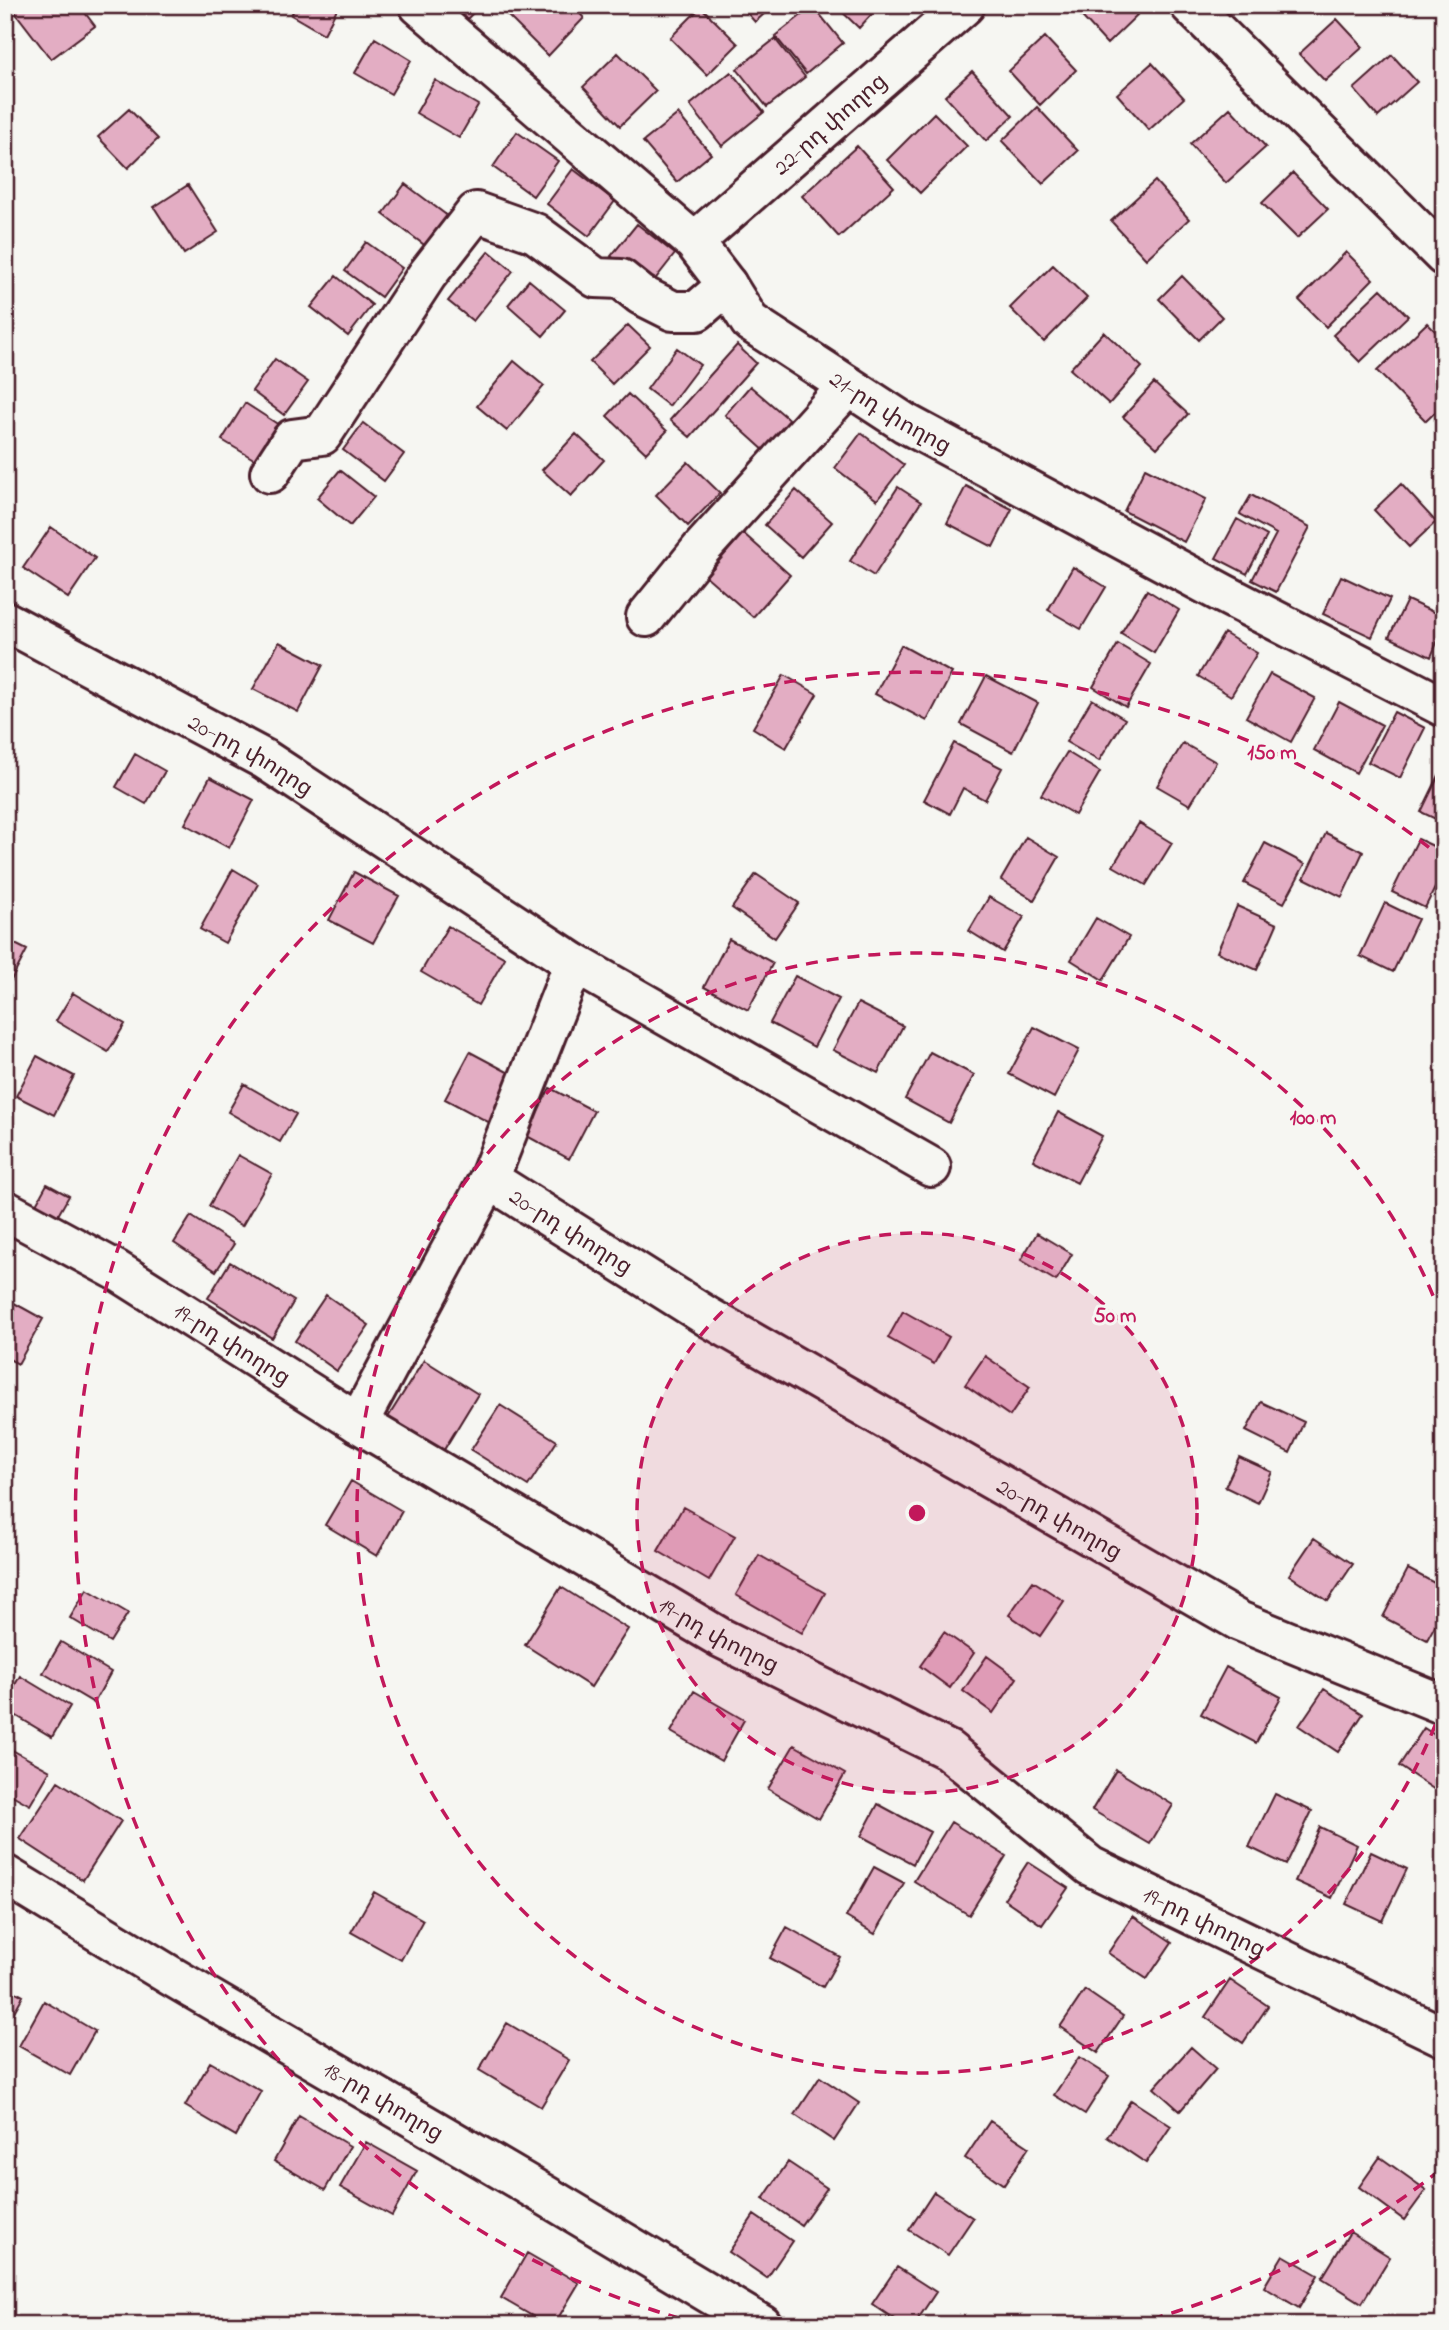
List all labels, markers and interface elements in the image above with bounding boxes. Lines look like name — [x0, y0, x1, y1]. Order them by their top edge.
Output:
street label: 22-րդ փողոց — [767, 66, 895, 184]
street label: 21-րդ փողոց — [822, 364, 957, 464]
street label: 20-րդ փողոց — [181, 707, 319, 806]
text: 150 m — [1247, 739, 1297, 769]
text: 100 m — [1290, 1104, 1336, 1134]
street label: 20-րդ փողոց — [502, 1182, 638, 1284]
street label: 19-րդ փողոց — [166, 1296, 296, 1395]
text: 50 m — [1094, 1302, 1136, 1332]
street label: 20-րդ փողոց — [990, 1471, 1128, 1570]
centre of rings — [905, 1501, 929, 1525]
street label: 19-րդ փողոց — [651, 1590, 784, 1683]
street label: 19-րդ փողոց — [1136, 1880, 1270, 1967]
street label: 18-րդ փողոց — [316, 2055, 449, 2151]

